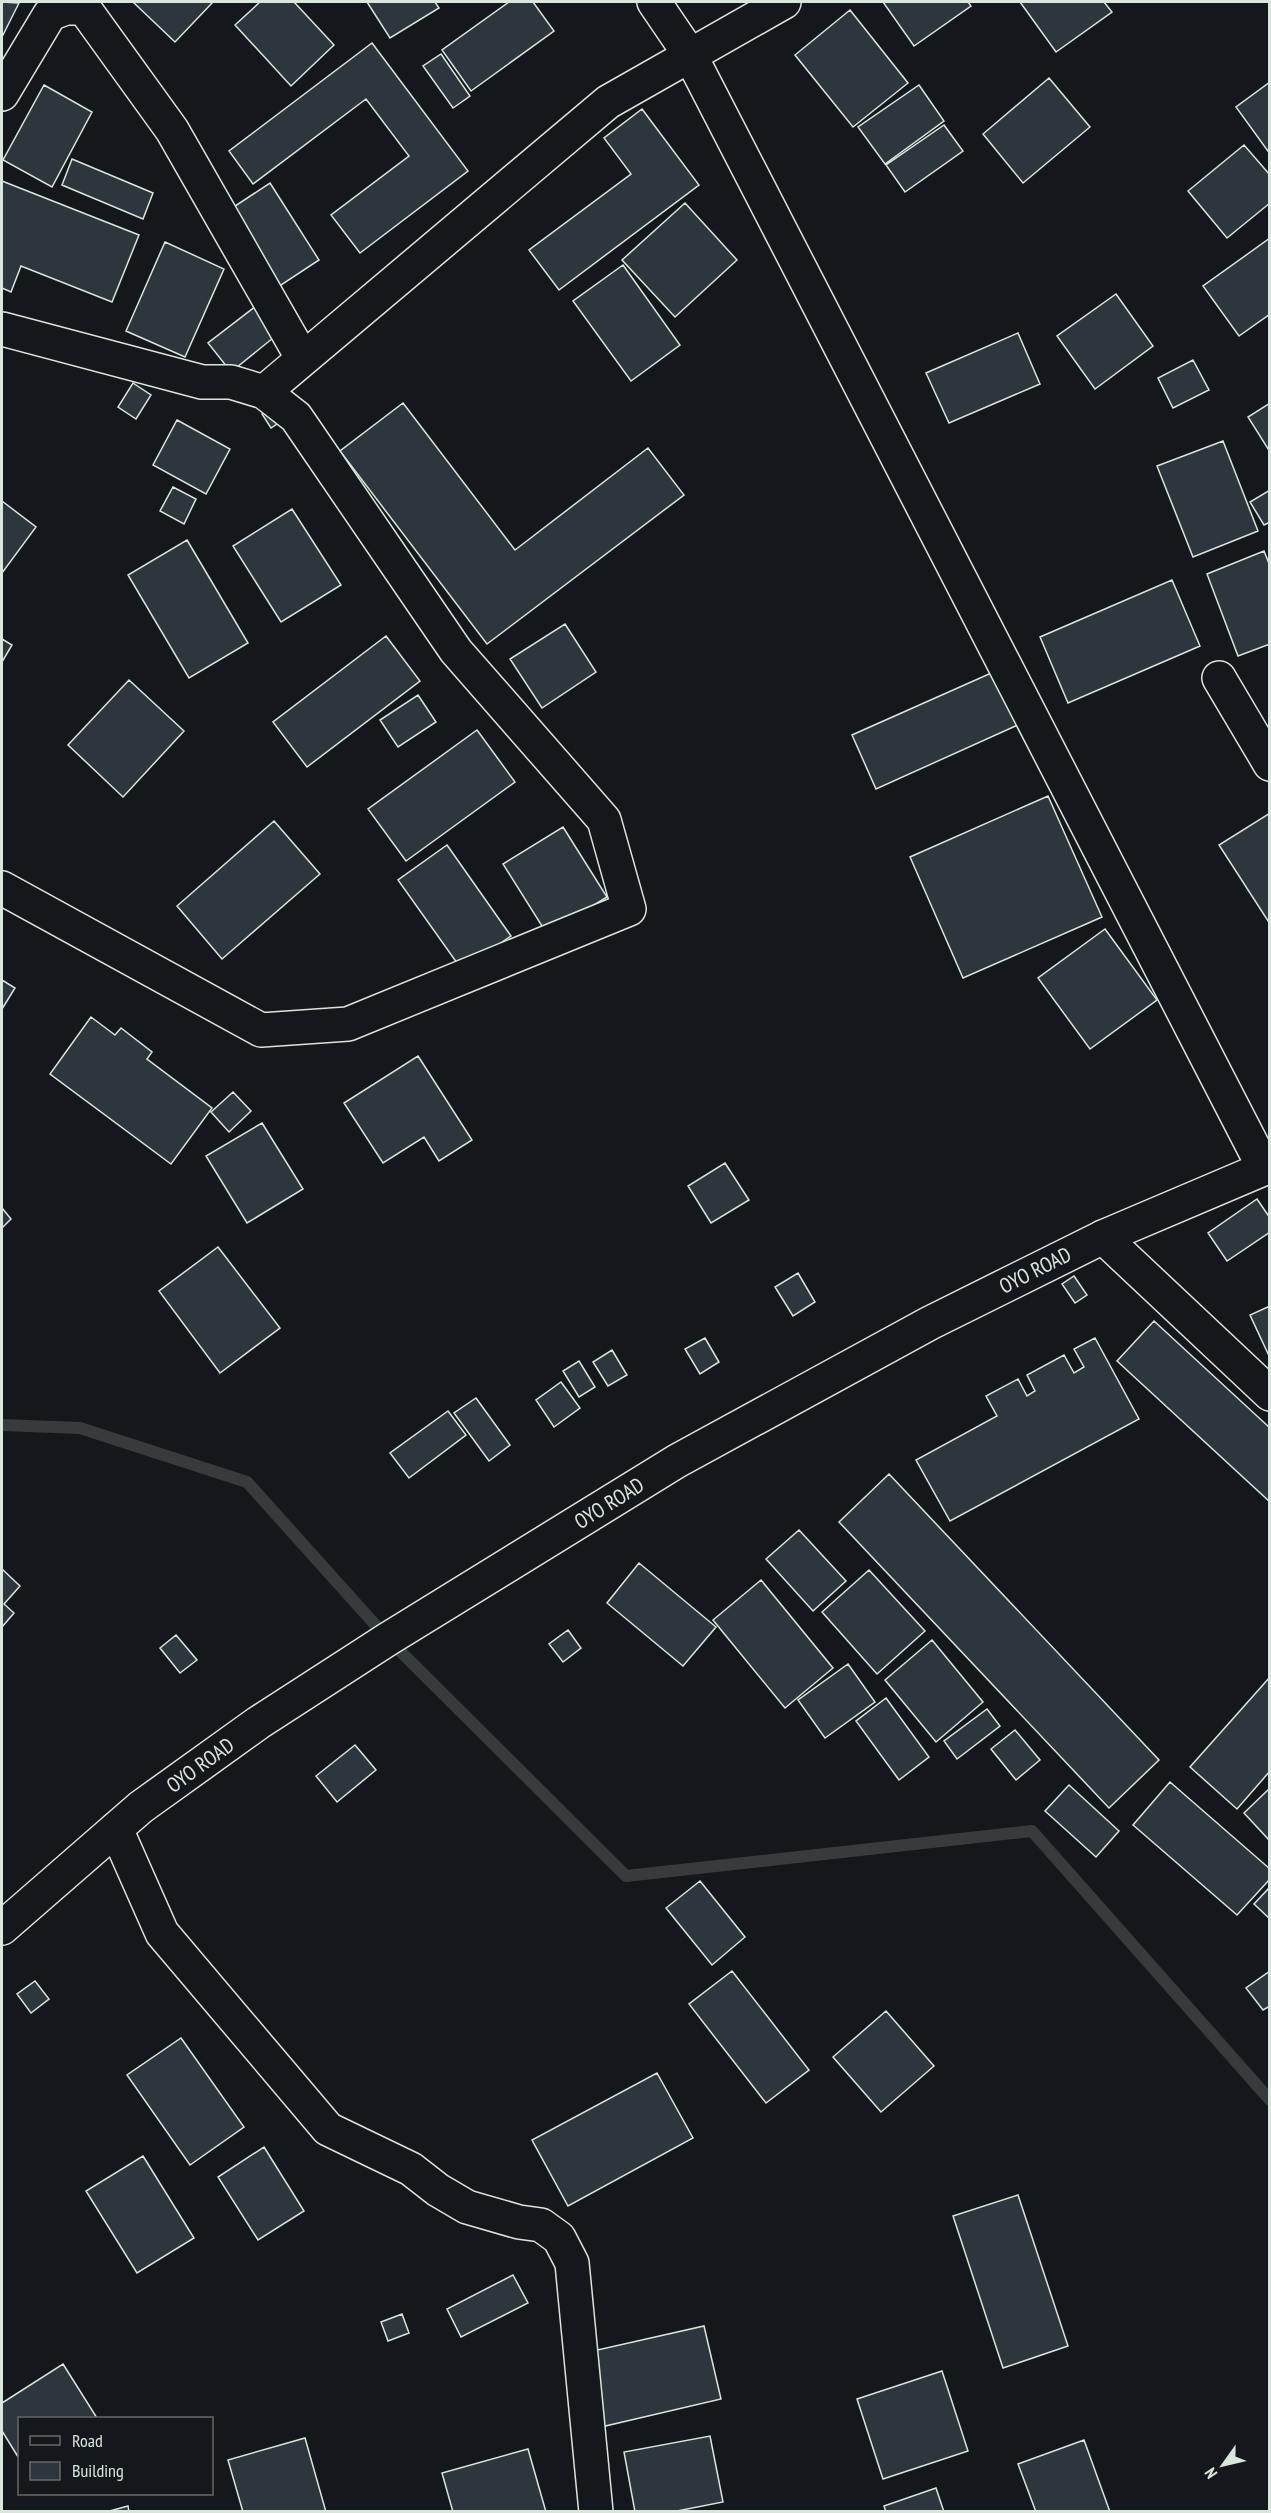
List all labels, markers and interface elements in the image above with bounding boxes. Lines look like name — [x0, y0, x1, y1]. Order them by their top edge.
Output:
street label: OYO ROAD — [994, 1240, 1076, 1300]
street label: OYO ROAD — [569, 1471, 649, 1535]
street label: OYO ROAD — [161, 1731, 239, 1799]
legend — [18, 2417, 213, 2495]
text: Road — [72, 2429, 103, 2452]
north arrow — [1193, 2435, 1253, 2495]
text: Building — [72, 2459, 124, 2482]
text: N — [1200, 2464, 1221, 2483]

